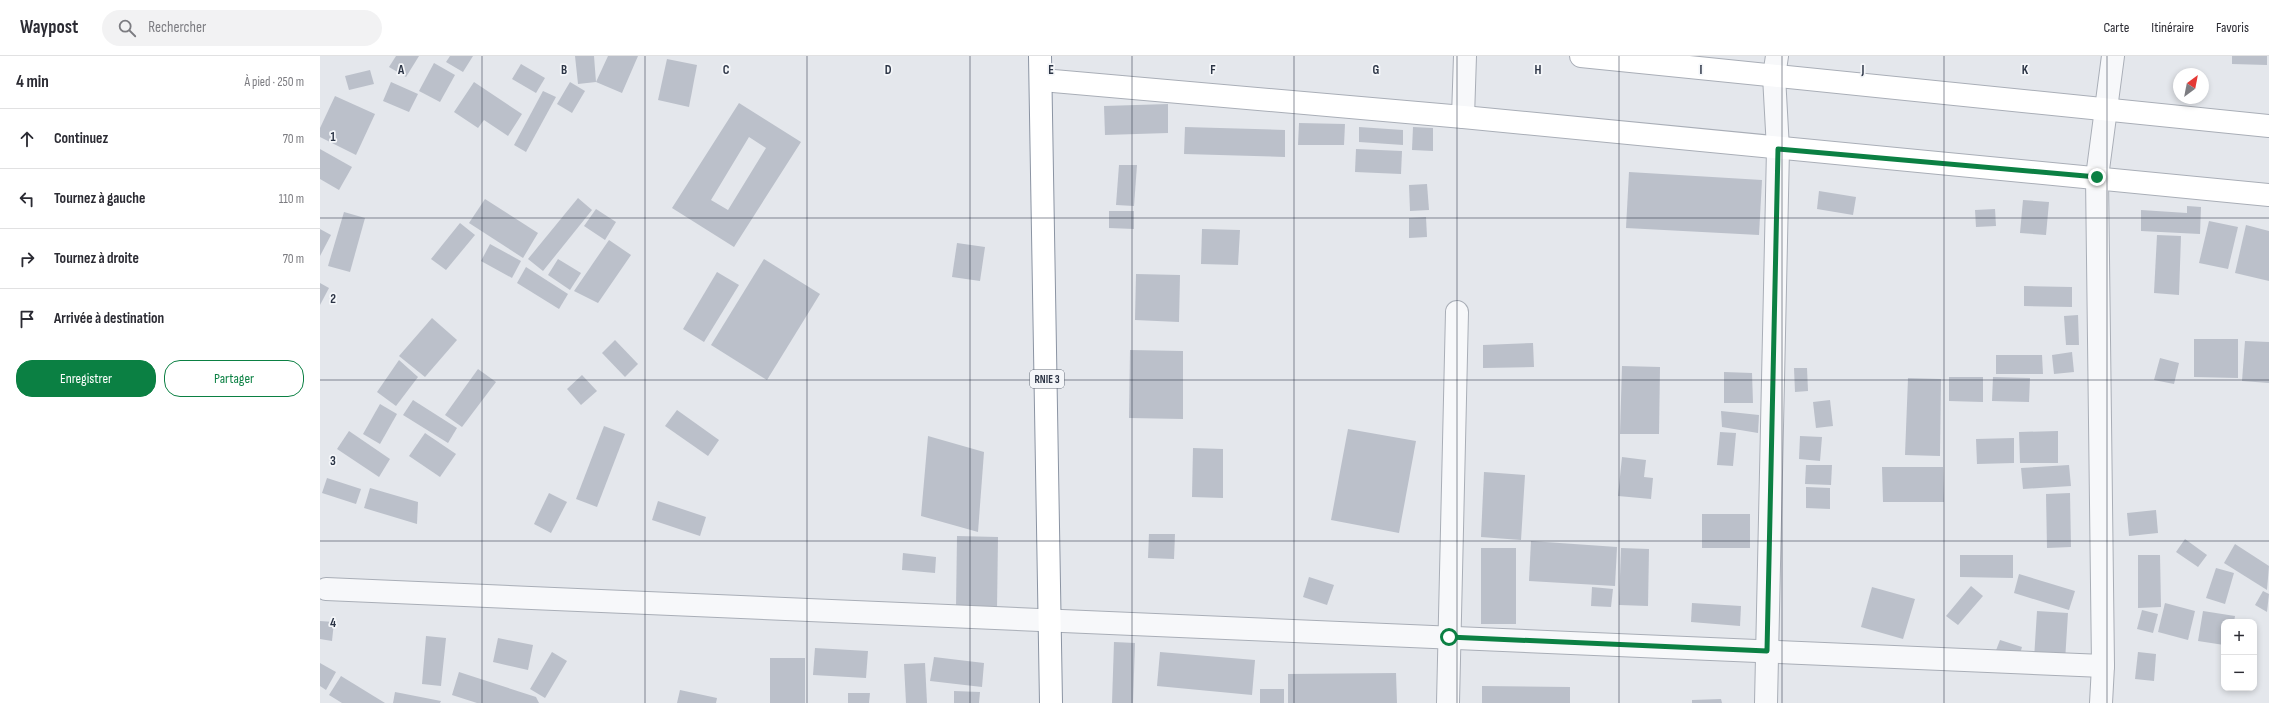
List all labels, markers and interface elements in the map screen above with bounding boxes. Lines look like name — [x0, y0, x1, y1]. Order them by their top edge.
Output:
search box — [102, 10, 382, 46]
text: Waypost — [20, 16, 78, 39]
icon: search — [116, 17, 138, 39]
text: Rechercher — [148, 18, 206, 37]
text: Carte — [2103, 19, 2129, 36]
text: Itinéraire — [2151, 19, 2194, 36]
text: Favoris — [2216, 19, 2249, 36]
text: A — [397, 62, 405, 78]
text: B — [561, 62, 567, 78]
text: C — [723, 62, 730, 78]
text: D — [885, 62, 892, 78]
text: E — [1048, 62, 1054, 78]
text: F — [1210, 62, 1216, 78]
text: G — [1373, 62, 1380, 78]
text: H — [1535, 62, 1542, 78]
text: I — [1700, 62, 1703, 78]
text: J — [1861, 62, 1865, 78]
text: K — [2022, 62, 2029, 78]
north arrow — [2173, 68, 2209, 104]
text: 4 min — [16, 72, 49, 92]
text: À pied · 250 m — [244, 74, 304, 90]
icon: ahead — [16, 128, 38, 150]
text: Continuez — [54, 129, 108, 148]
text: 1 — [330, 129, 336, 145]
text: 70 m — [283, 131, 304, 147]
route end — [2088, 168, 2106, 186]
icon: left — [16, 188, 38, 210]
text: Tournez à gauche — [54, 189, 145, 208]
text: 110 m — [279, 191, 304, 207]
icon: right — [16, 248, 38, 270]
text: Tournez à droite — [54, 249, 139, 268]
text: 70 m — [283, 251, 304, 267]
text: 2 — [330, 291, 336, 307]
icon: arrive — [16, 308, 38, 330]
text: Arrivée à destination — [54, 309, 164, 328]
button: Enregistrer — [16, 360, 156, 397]
button: Partager — [164, 360, 304, 397]
road number: RNIE 3 — [1030, 370, 1064, 388]
text: 3 — [330, 453, 336, 469]
text: 4 — [330, 615, 336, 631]
map controls — [2221, 619, 2257, 691]
button: + — [2221, 619, 2257, 655]
route start — [1440, 628, 1458, 646]
button: − — [2221, 655, 2257, 691]

